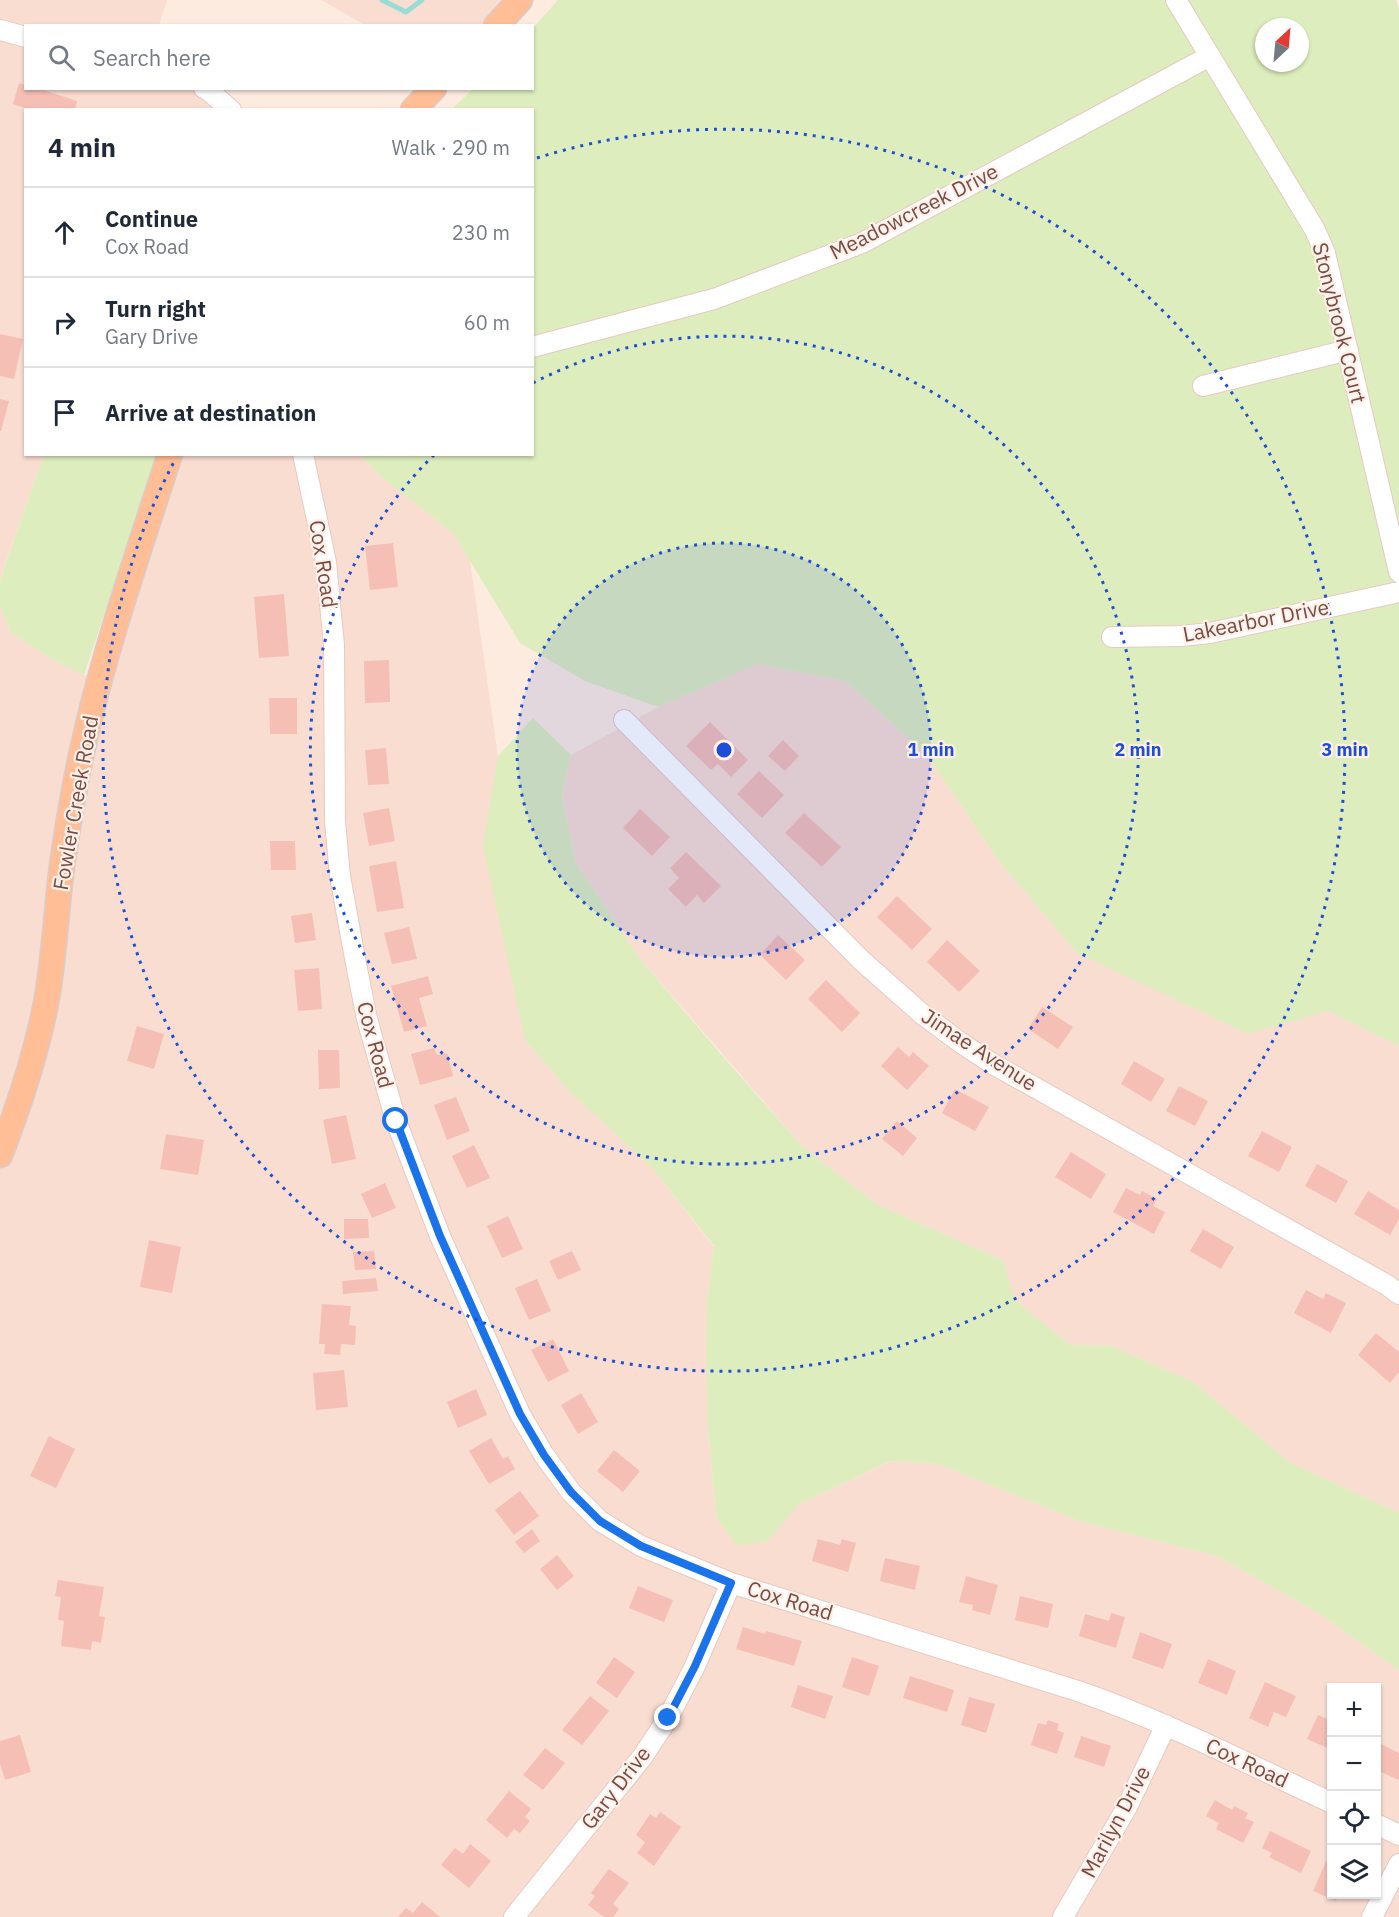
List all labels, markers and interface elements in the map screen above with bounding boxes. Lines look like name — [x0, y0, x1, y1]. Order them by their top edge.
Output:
north arrow — [1255, 18, 1309, 72]
search box — [24, 24, 534, 90]
icon: search — [45, 41, 78, 74]
text: Search here — [93, 43, 211, 72]
text: 4 min — [48, 130, 116, 164]
text: Walk · 290 m — [392, 134, 510, 161]
street label: Meadowcreek Drive — [824, 156, 1003, 266]
text: Continue — [105, 204, 198, 233]
icon: ahead — [48, 216, 81, 249]
text: 230 m — [452, 219, 510, 246]
text: Cox Road — [105, 233, 189, 260]
street label: Stonybrook Court — [1306, 239, 1373, 406]
text: Turn right — [105, 294, 206, 323]
icon: right — [48, 306, 81, 339]
text: 60 m — [464, 309, 510, 336]
text: Gary Drive — [105, 323, 198, 350]
icon: arrive — [48, 396, 81, 429]
text: Arrive at destination — [105, 398, 316, 427]
street label: Cox Road — [303, 518, 345, 610]
street label: Lakearbor Drive — [1180, 592, 1331, 648]
street label: Fowler Creek Road — [46, 713, 104, 892]
text: 1 min — [907, 738, 955, 761]
text: 2 min — [1114, 738, 1162, 761]
text: 3 min — [1321, 738, 1369, 761]
centre of rings — [714, 740, 734, 760]
street label: Cox Road — [351, 998, 401, 1091]
street label: Jimae Avenue — [917, 1001, 1043, 1097]
route start — [382, 1107, 408, 1133]
street label: Cox Road — [744, 1574, 837, 1626]
map controls — [1327, 1683, 1381, 1899]
button: + — [1327, 1683, 1381, 1737]
route end — [654, 1704, 680, 1730]
street label: Cox Road — [1201, 1731, 1293, 1793]
button: − — [1327, 1737, 1381, 1791]
street label: Gary Drive — [574, 1740, 656, 1835]
street label: Marilyn Drive — [1074, 1761, 1156, 1882]
button: locate — [1327, 1791, 1381, 1845]
button: layers — [1327, 1845, 1381, 1899]

